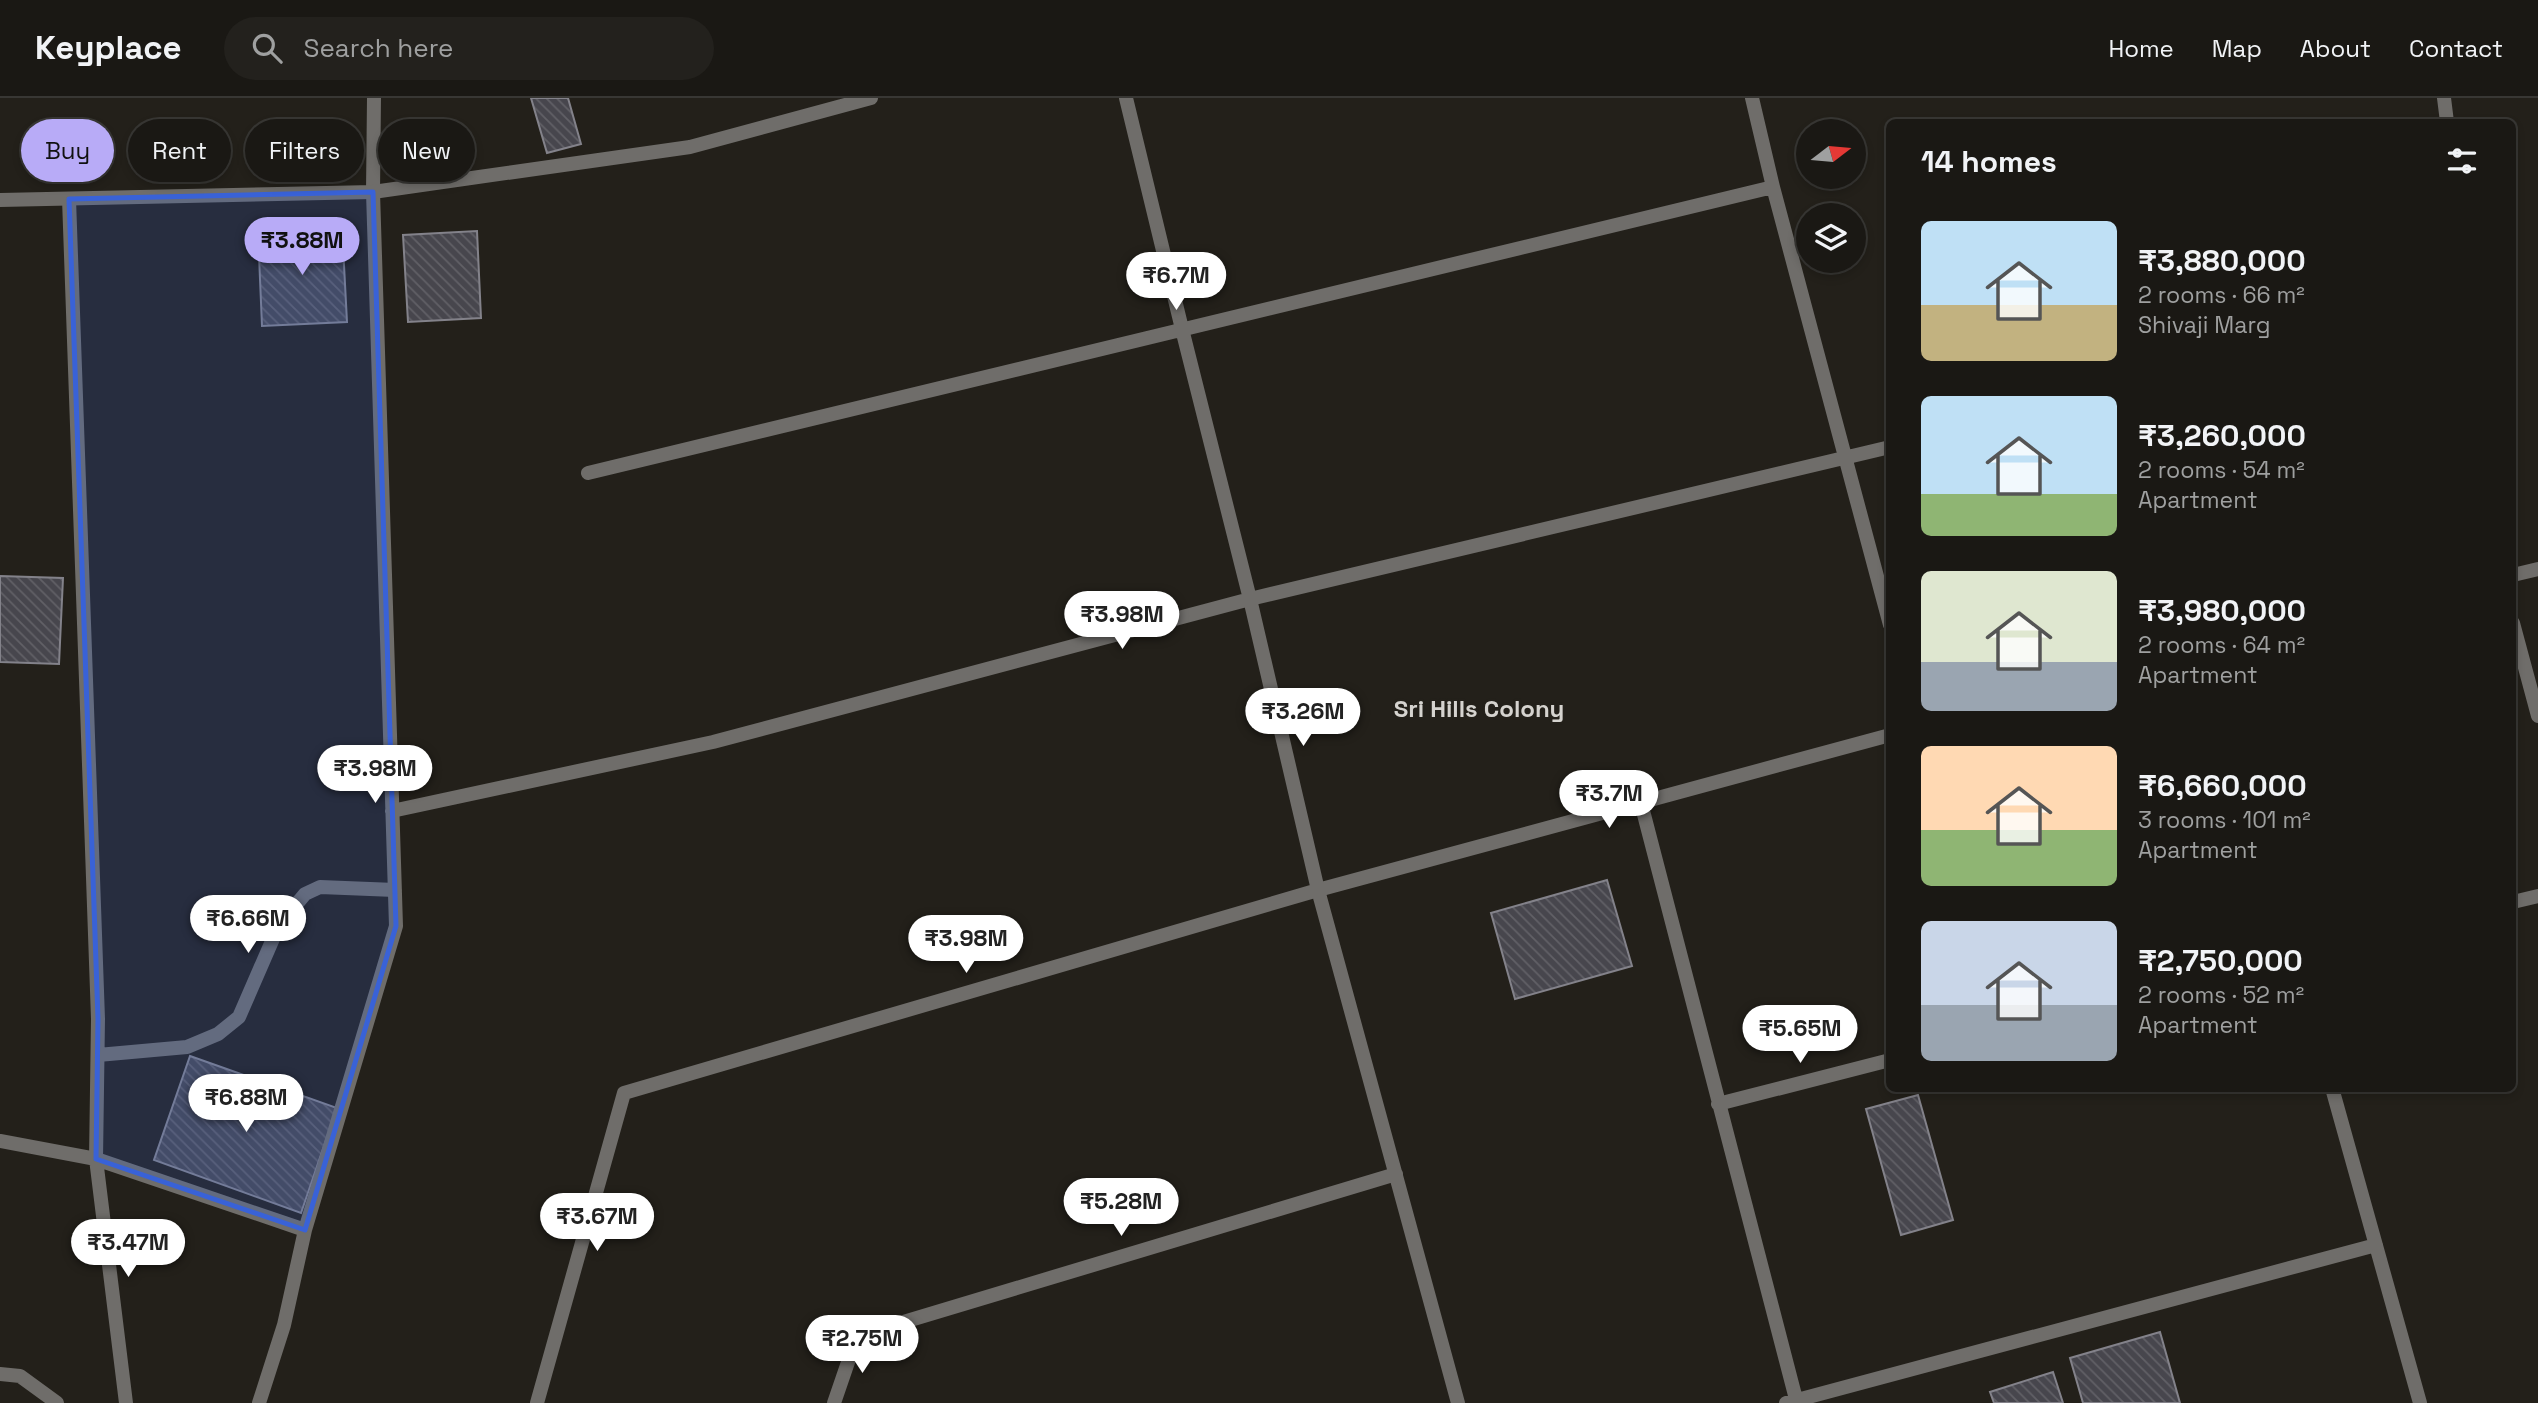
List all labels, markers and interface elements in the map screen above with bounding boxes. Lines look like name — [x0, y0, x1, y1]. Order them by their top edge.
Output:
search box — [224, 17, 714, 80]
text: Keyplace — [35, 27, 182, 69]
icon: search — [248, 29, 286, 67]
text: Search here — [304, 31, 453, 65]
text: Home — [2108, 33, 2174, 64]
text: Map — [2212, 33, 2262, 64]
text: About — [2300, 33, 2371, 64]
text: Contact — [2409, 33, 2503, 64]
chip: Buy — [21, 119, 114, 182]
chip: Rent — [128, 119, 231, 182]
chip: Filters — [245, 119, 364, 182]
chip: New — [378, 119, 475, 182]
north arrow — [1796, 119, 1866, 189]
map controls — [1796, 119, 1866, 273]
text: 14 homes — [1921, 142, 2057, 181]
icon: filters — [2443, 142, 2481, 180]
button: layers — [1796, 203, 1866, 273]
pin: ₹3.88M — [245, 218, 359, 277]
text: ₹3.88M — [260, 225, 344, 255]
text: ₹3,880,000 — [2138, 241, 2306, 280]
icon: home — [1977, 249, 2061, 333]
pin: ₹6.7M — [1127, 252, 1225, 312]
text: ₹6.7M — [1142, 260, 1210, 290]
text: 2 rooms · 66 m² — [2138, 280, 2305, 310]
text: Shivaji Marg — [2138, 310, 2270, 340]
text: ₹3,260,000 — [2138, 416, 2306, 455]
icon: home — [1977, 424, 2061, 508]
text: 2 rooms · 54 m² — [2138, 455, 2305, 485]
text: Apartment — [2138, 485, 2258, 515]
text: ₹3,980,000 — [2138, 591, 2306, 630]
pin: ₹3.98M — [1065, 592, 1179, 651]
text: ₹3.98M — [1080, 599, 1164, 629]
icon: home — [1977, 599, 2061, 683]
text: 2 rooms · 64 m² — [2138, 630, 2305, 660]
text: Apartment — [2138, 660, 2258, 690]
pin: ₹3.26M — [1246, 688, 1360, 748]
district label: Sri Hills Colony — [1394, 693, 1564, 724]
text: ₹3.26M — [1261, 696, 1345, 726]
pin: ₹3.98M — [318, 746, 432, 805]
text: ₹3.98M — [333, 753, 417, 783]
text: ₹6,660,000 — [2138, 766, 2307, 805]
pin: ₹3.7M — [1560, 770, 1658, 830]
icon: home — [1977, 774, 2061, 858]
text: ₹3.7M — [1575, 778, 1643, 808]
text: 3 rooms · 101 m² — [2138, 805, 2311, 835]
text: Apartment — [2138, 835, 2258, 865]
pin: ₹6.66M — [191, 896, 305, 955]
text: ₹6.66M — [206, 903, 290, 933]
pin: ₹3.98M — [909, 916, 1023, 975]
text: ₹3.98M — [924, 923, 1008, 953]
text: ₹2,750,000 — [2138, 941, 2303, 980]
icon: home — [1977, 949, 2061, 1033]
text: 2 rooms · 52 m² — [2138, 980, 2304, 1010]
pin: ₹5.65M — [1743, 1006, 1857, 1065]
text: Apartment — [2138, 1010, 2258, 1040]
text: ₹5.65M — [1758, 1013, 1842, 1043]
pin: ₹6.88M — [189, 1074, 303, 1134]
text: ₹6.88M — [204, 1082, 288, 1112]
pin: ₹5.28M — [1064, 1178, 1178, 1238]
text: ₹5.28M — [1080, 1186, 1162, 1216]
pin: ₹3.67M — [540, 1194, 654, 1253]
text: ₹3.67M — [556, 1201, 638, 1231]
pin: ₹3.47M — [71, 1220, 185, 1279]
text: ₹3.47M — [87, 1227, 169, 1257]
pin: ₹2.75M — [805, 1316, 919, 1375]
text: ₹2.75M — [822, 1323, 902, 1353]

